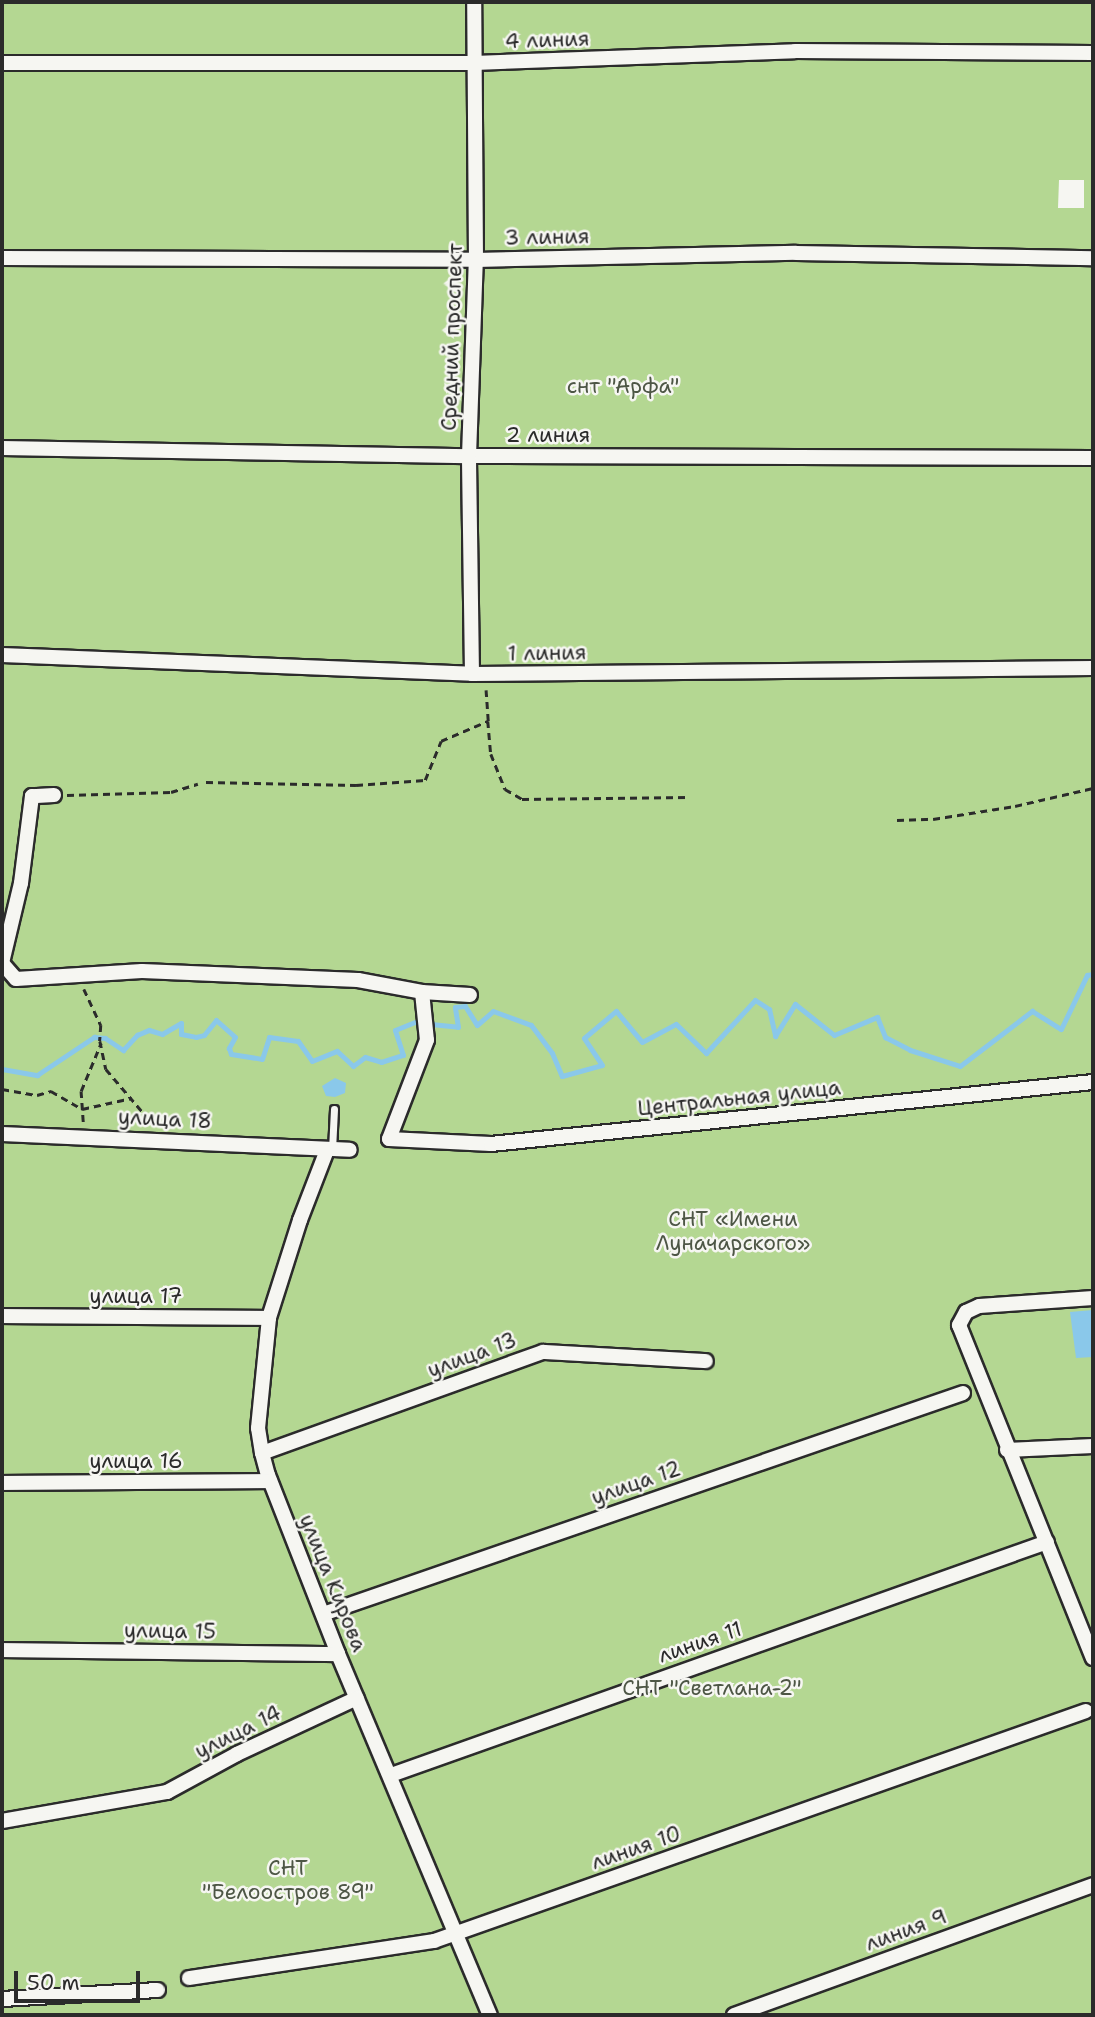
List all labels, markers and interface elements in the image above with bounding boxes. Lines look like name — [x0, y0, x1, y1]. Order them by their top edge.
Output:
street label: 4 линия — [504, 26, 590, 54]
street label: 3 линия — [504, 224, 590, 250]
street label: Средний проспект — [436, 243, 468, 431]
park label: снт "Арфа" — [567, 373, 679, 399]
street label: 2 линия — [506, 422, 590, 448]
street label: 1 линия — [507, 640, 587, 666]
street label: Центральная улица — [636, 1075, 842, 1121]
street label: улица 18 — [118, 1104, 212, 1134]
park label: СНТ «Имени Луначарского» — [656, 1206, 810, 1256]
street label: улица 17 — [90, 1283, 182, 1309]
street label: улица 13 — [424, 1327, 520, 1383]
street label: улица 16 — [89, 1448, 183, 1474]
street label: улица 12 — [588, 1456, 684, 1510]
street label: улица Кирова — [294, 1511, 372, 1655]
street label: линия 11 — [655, 1616, 745, 1668]
street label: улица 15 — [124, 1618, 216, 1644]
park label: СНТ "Светлана-2" — [622, 1675, 802, 1701]
street label: улица 14 — [191, 1700, 285, 1764]
street label: линия 10 — [588, 1821, 684, 1875]
park label: СНТ "Белоостров 89" — [202, 1855, 374, 1905]
street label: линия 9 — [862, 1904, 950, 1956]
scale bar — [18, 1958, 144, 2002]
text: 50 m — [27, 1969, 80, 1997]

